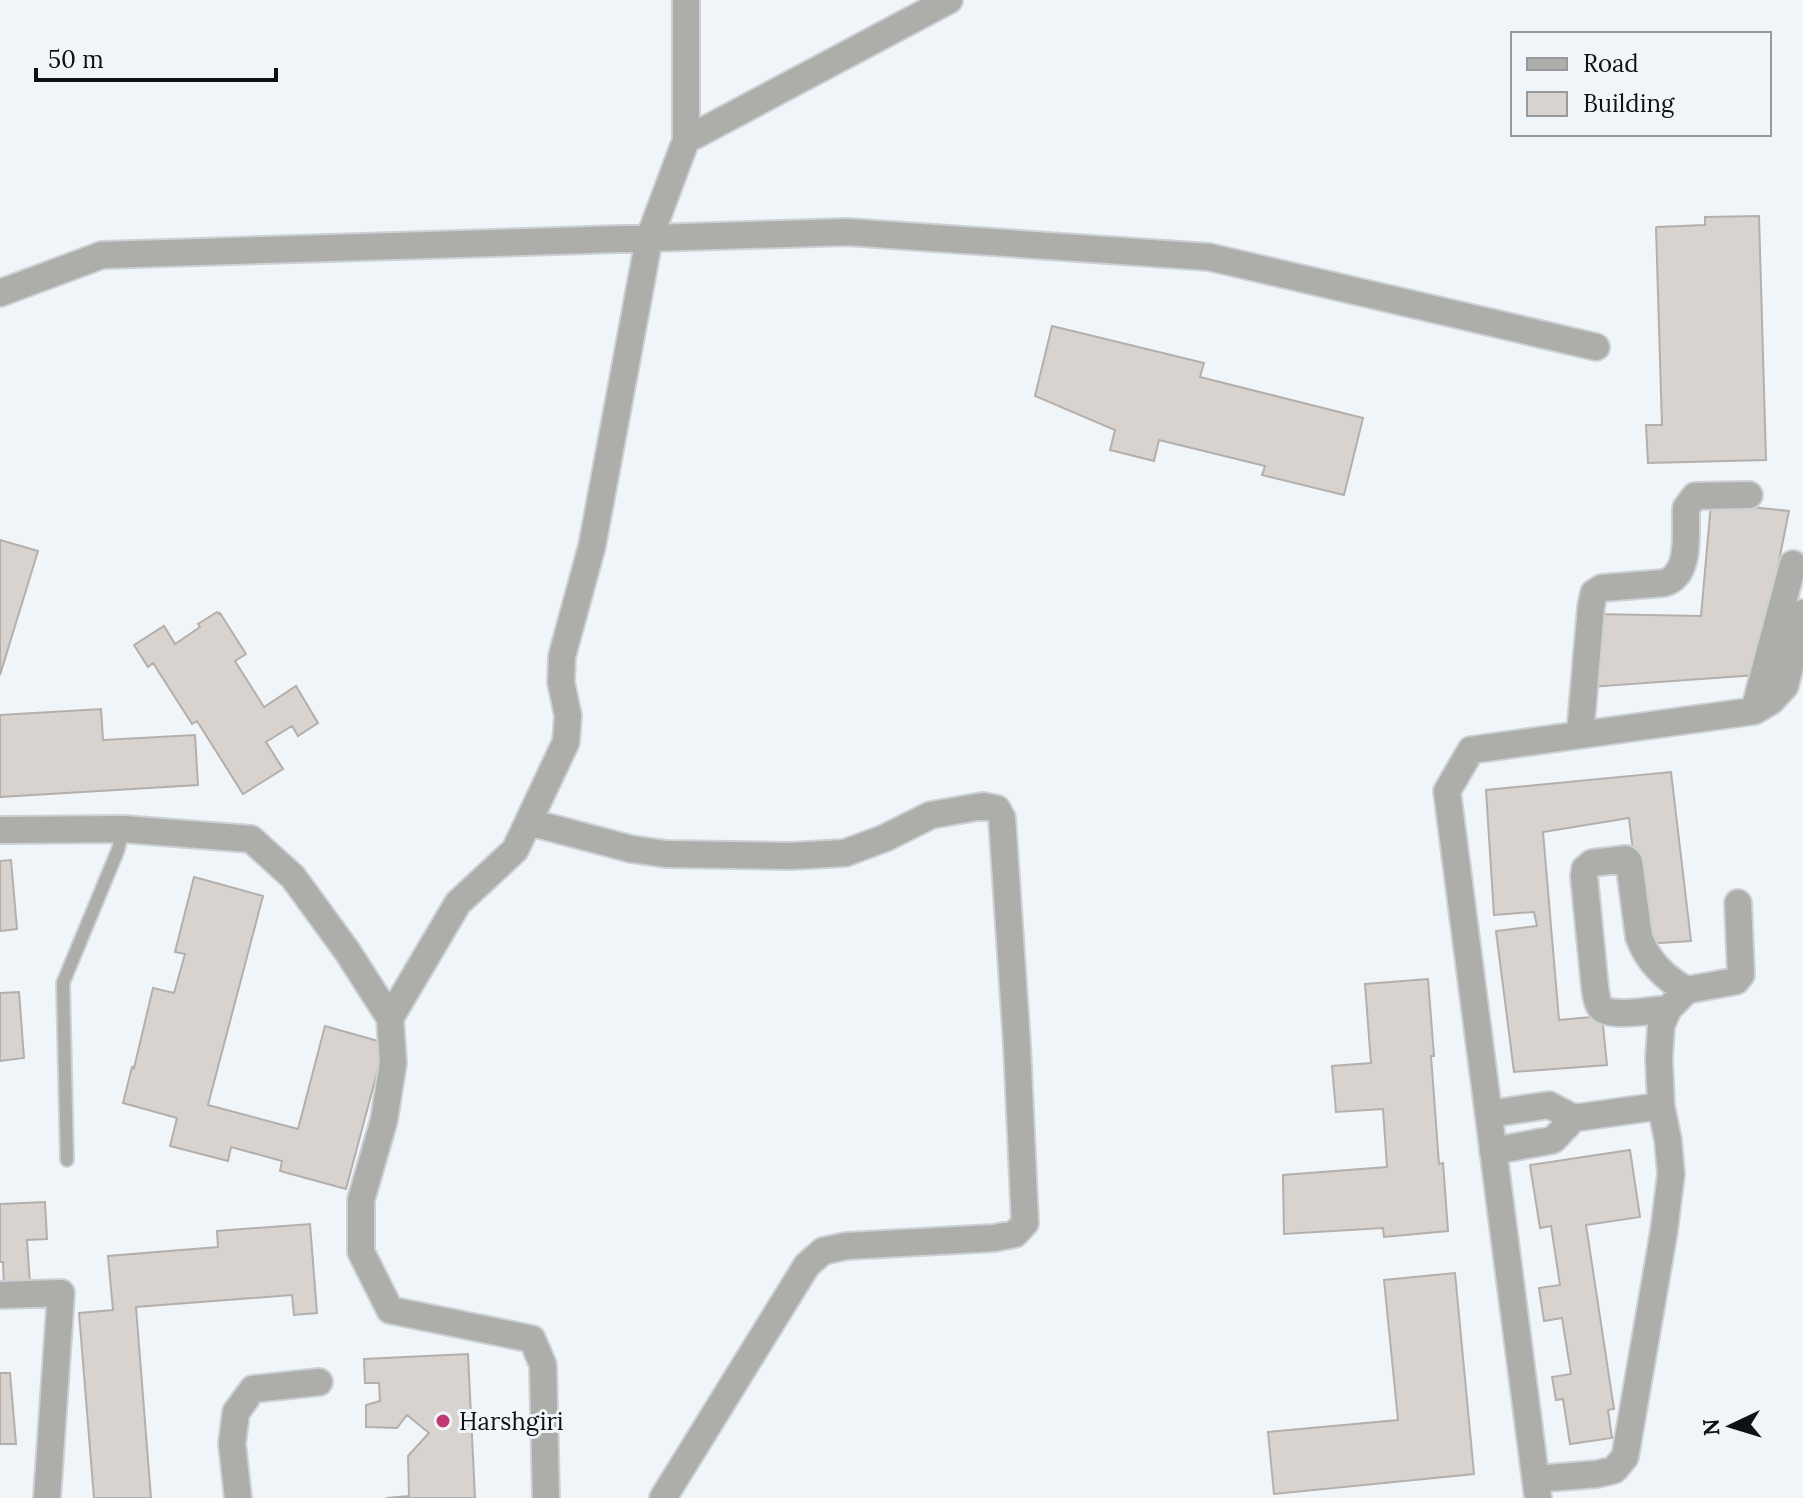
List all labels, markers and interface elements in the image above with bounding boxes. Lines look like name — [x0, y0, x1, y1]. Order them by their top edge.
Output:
scale bar — [36, 32, 276, 82]
legend — [1511, 32, 1771, 136]
text: 50 m — [48, 44, 104, 75]
text: Road — [1583, 48, 1639, 79]
text: Building — [1583, 88, 1675, 119]
north arrow — [1691, 1386, 1771, 1466]
place label: Harshgiri — [459, 1406, 564, 1437]
marker: Harshgiri — [434, 1412, 452, 1430]
text: N — [1696, 1418, 1726, 1437]

